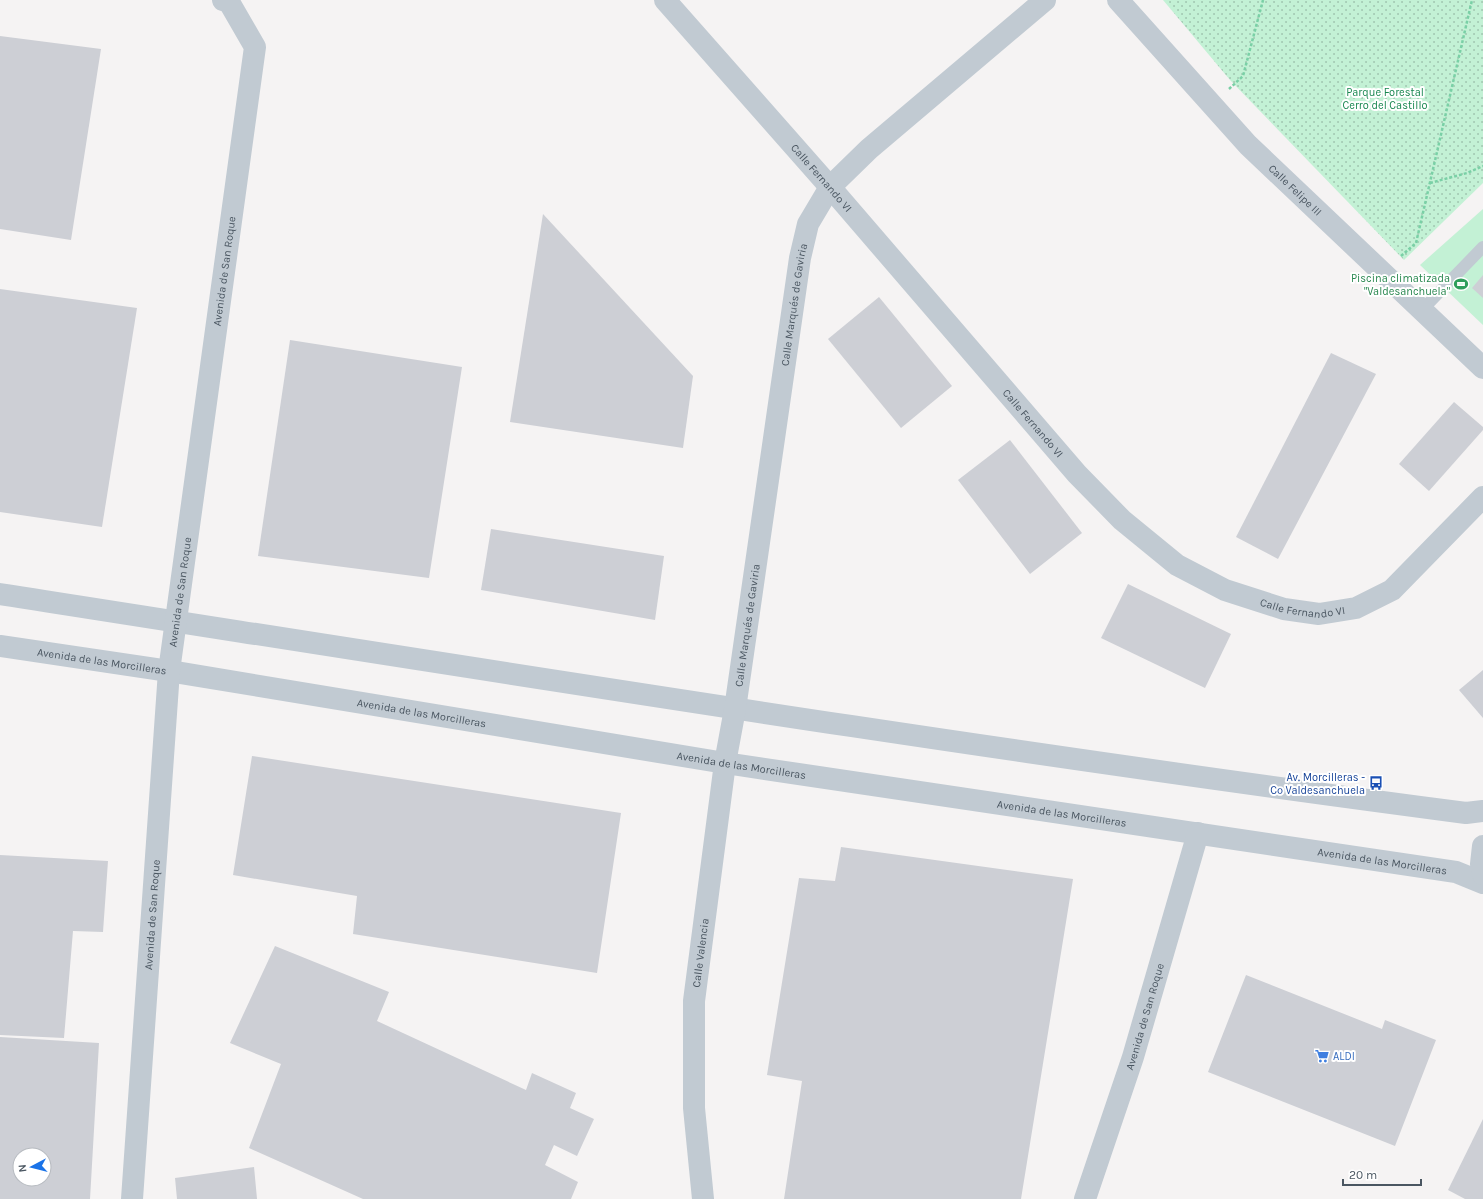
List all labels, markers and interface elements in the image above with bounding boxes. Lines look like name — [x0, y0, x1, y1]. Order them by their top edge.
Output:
park label: Parque Forestal Cerro del Castillo — [1343, 86, 1428, 112]
street label: Calle Fernando VI — [788, 141, 855, 215]
street label: Calle Felipe III — [1266, 162, 1324, 219]
street label: Avenida de San Roque — [211, 215, 239, 327]
street label: Calle Marqués de Gaviria — [779, 242, 810, 367]
place label: Piscina climatizada "Valdesanchuela" — [1351, 272, 1451, 298]
sports icon: Piscina climatizada "Valdesanchuela" — [1453, 276, 1469, 292]
street label: Calle Fernando VI — [1000, 387, 1066, 460]
street label: Avenida de San Roque — [166, 536, 194, 648]
street label: Calle Marqués de Gaviria — [732, 563, 763, 688]
street label: Calle Fernando VI — [1258, 596, 1346, 621]
street label: Avenida de las Morcilleras — [36, 646, 168, 678]
street label: Avenida de las Morcilleras — [356, 696, 487, 730]
street label: Avenida de las Morcilleras — [676, 749, 807, 782]
place label: Av. Morcilleras - Cº Valdesanchuela — [1270, 771, 1365, 797]
bus stop icon: Av. Morcilleras - Cº Valdesanchuela — [1368, 775, 1384, 791]
street label: Avenida de las Morcilleras — [996, 798, 1128, 830]
street label: Avenida de las Morcilleras — [1317, 845, 1448, 878]
street label: Avenida de San Roque — [142, 859, 163, 970]
street label: Calle Valencia — [690, 918, 712, 988]
street label: Avenida de San Roque — [1123, 961, 1167, 1072]
supermarket icon: ALDI — [1314, 1048, 1330, 1064]
place label: ALDI — [1333, 1050, 1355, 1063]
north arrow — [12, 1147, 52, 1187]
scale bar — [1343, 1161, 1421, 1187]
text: N — [16, 1163, 30, 1173]
text: 20 m — [1349, 1168, 1377, 1182]

